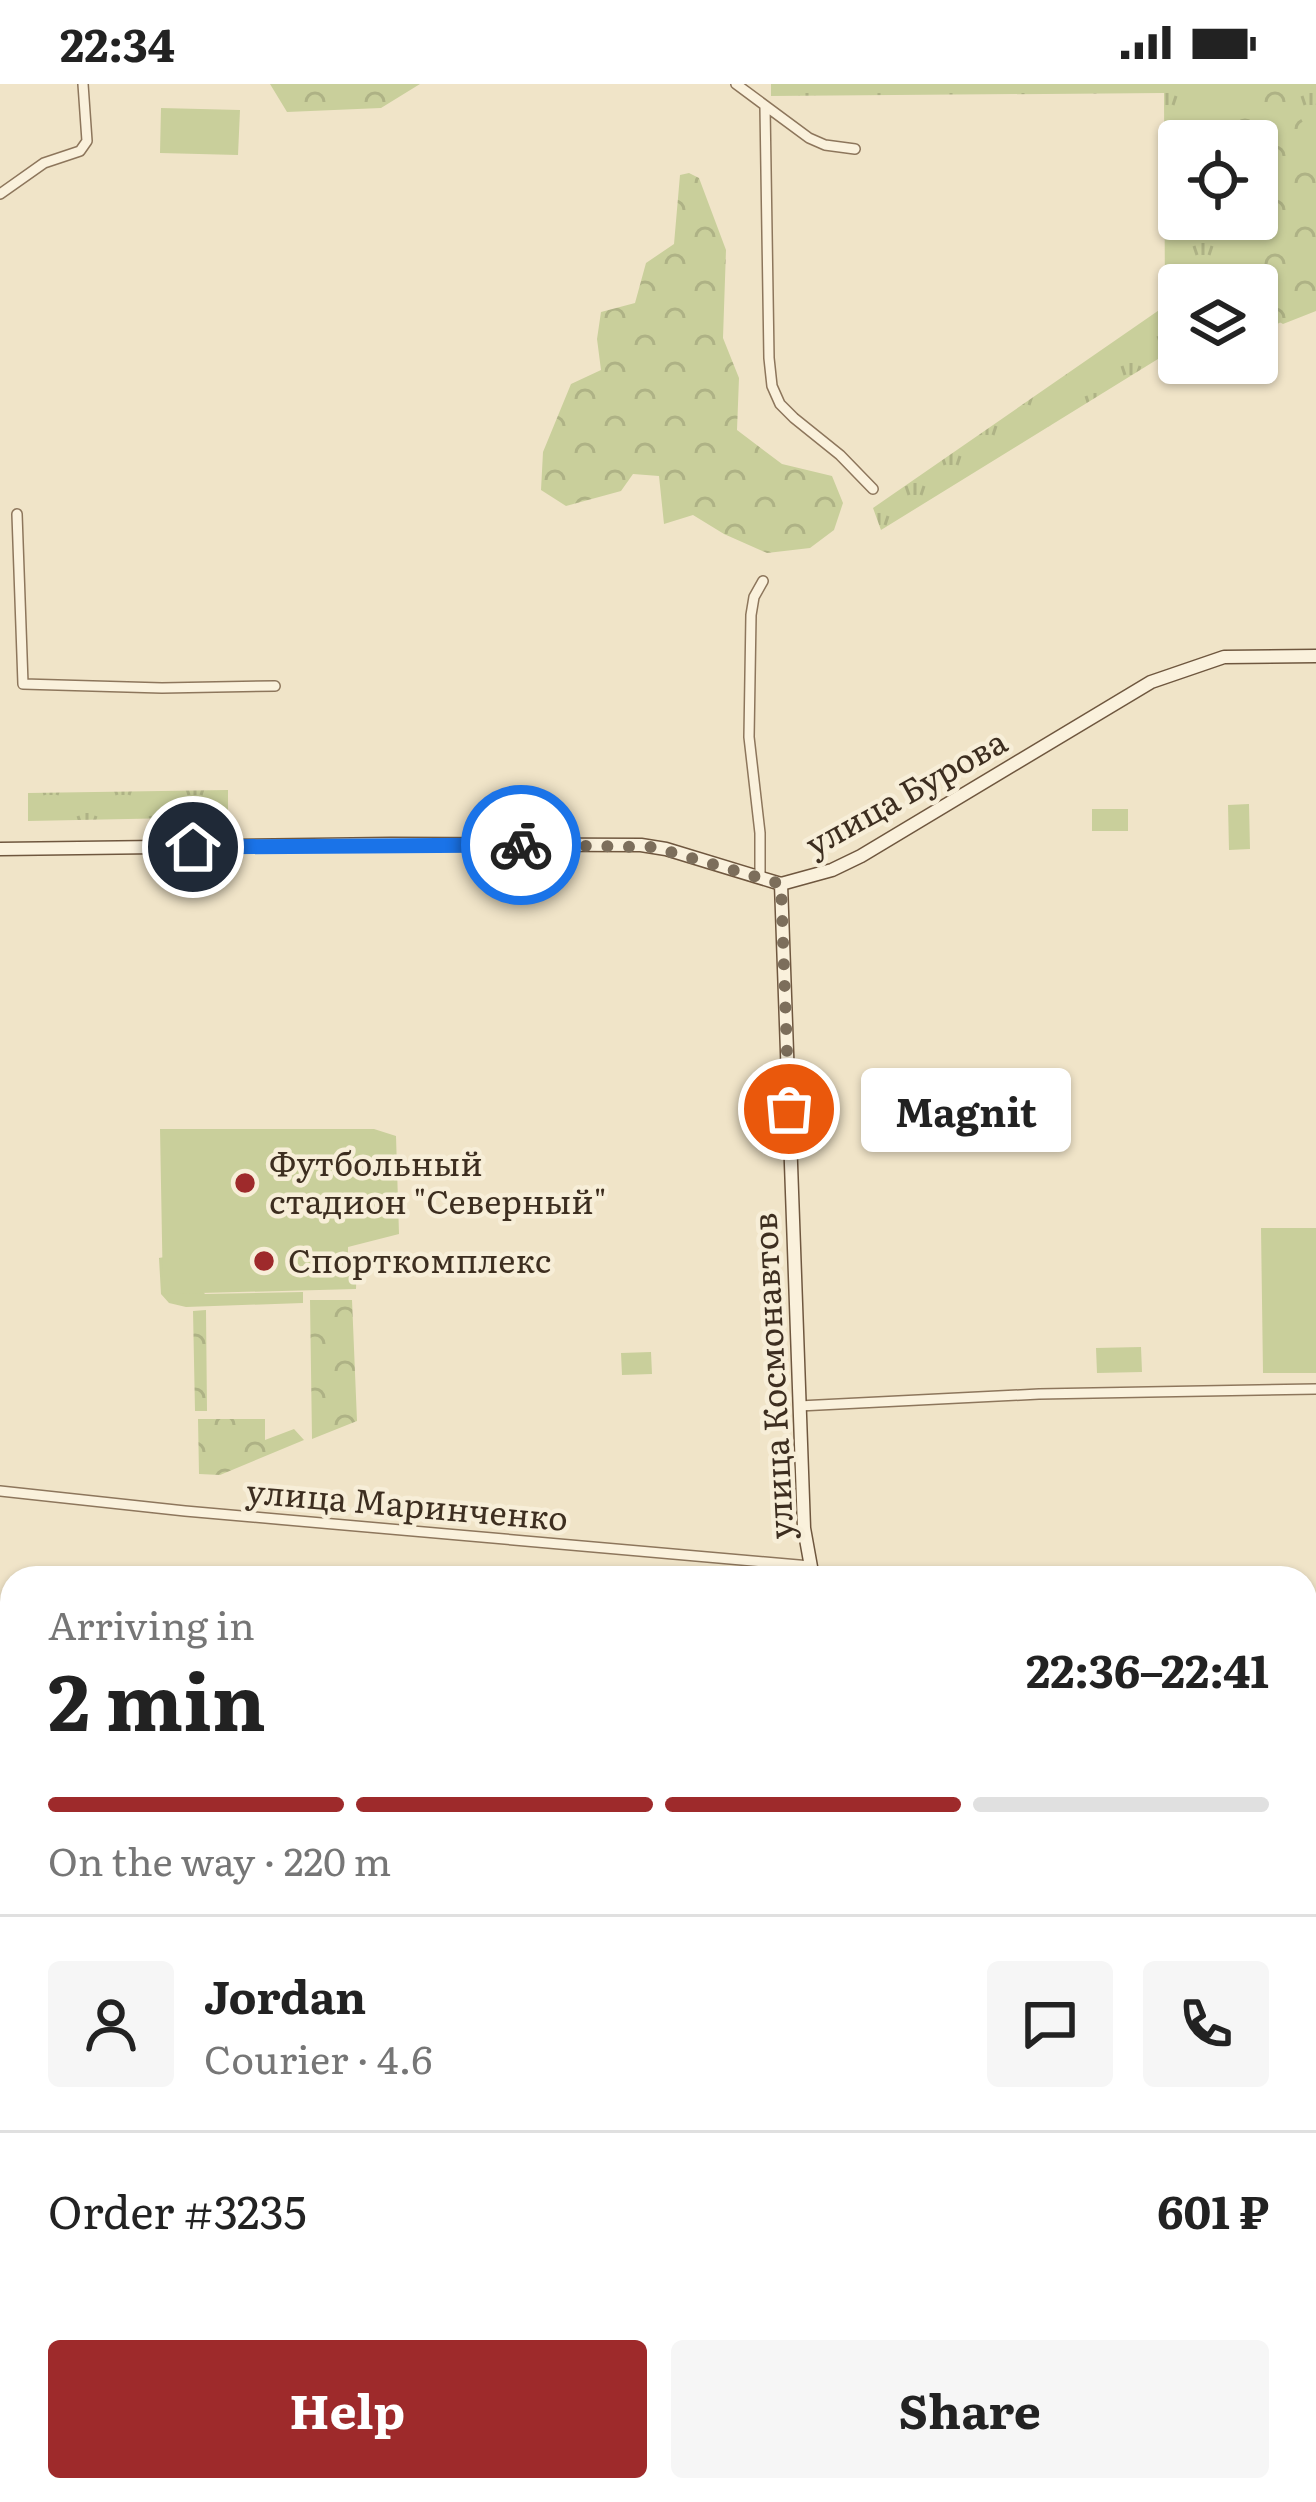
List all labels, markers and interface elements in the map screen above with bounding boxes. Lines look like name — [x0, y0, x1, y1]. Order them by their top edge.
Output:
text: 22:34 — [60, 9, 175, 76]
map controls — [1158, 120, 1278, 384]
button: locate — [1158, 120, 1278, 240]
button: layers — [1158, 264, 1278, 384]
street label: улица Бурова — [795, 715, 1015, 867]
courier — [461, 785, 581, 905]
pin — [142, 796, 244, 898]
icon: bike — [488, 812, 554, 878]
icon: home — [160, 814, 226, 880]
pin — [738, 1058, 840, 1160]
callout: Magnit — [861, 1067, 1071, 1151]
icon: bag — [756, 1076, 822, 1142]
text: Magnit — [895, 1081, 1037, 1139]
place label: Футбольный стадион "Северный" — [269, 1137, 607, 1224]
marker: Футбольный стадион "Северный" — [232, 1170, 258, 1196]
street label: улица Космонавтов — [737, 1211, 804, 1541]
place label: Спорткомплекс — [288, 1234, 551, 1283]
marker: Спорткомплекс — [251, 1248, 277, 1274]
street label: улица Маринченко — [244, 1464, 570, 1541]
text: Arriving in — [48, 1594, 255, 1652]
text: 22:36–22:41 — [1026, 1635, 1269, 1702]
text: 2 min — [48, 1639, 266, 1755]
text: On the way · 220 m — [48, 1830, 391, 1888]
button: person — [48, 1961, 174, 2087]
text: Jordan — [204, 1961, 366, 2028]
button: chat — [987, 1961, 1113, 2087]
button: phone — [1143, 1961, 1269, 2087]
text: Courier · 4.6 — [204, 2028, 432, 2086]
text: Order #3235 — [48, 2176, 307, 2243]
text: 601 ₽ — [1157, 2176, 1269, 2243]
button: Help — [48, 2340, 647, 2478]
button: Share — [671, 2340, 1269, 2478]

